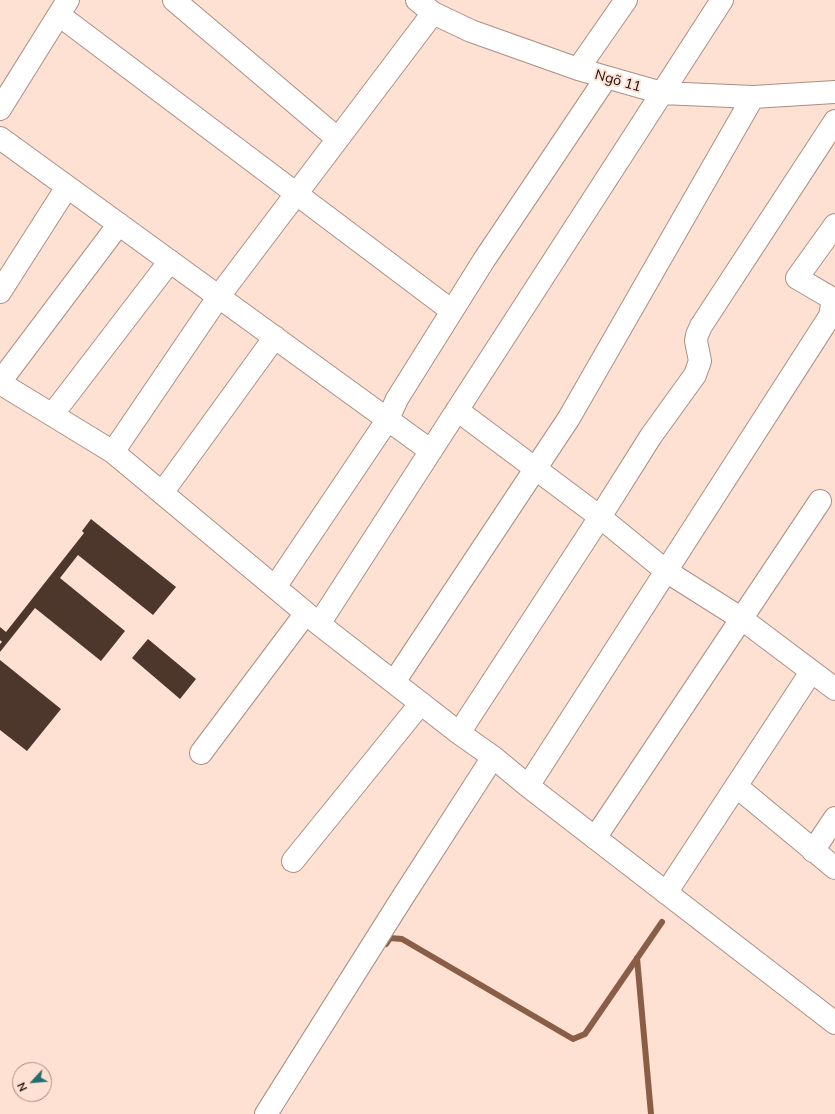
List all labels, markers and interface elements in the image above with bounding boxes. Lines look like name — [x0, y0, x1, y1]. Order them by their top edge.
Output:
street label: Ngõ 11 — [593, 66, 643, 96]
north arrow — [12, 1062, 52, 1102]
text: N — [14, 1080, 30, 1094]

